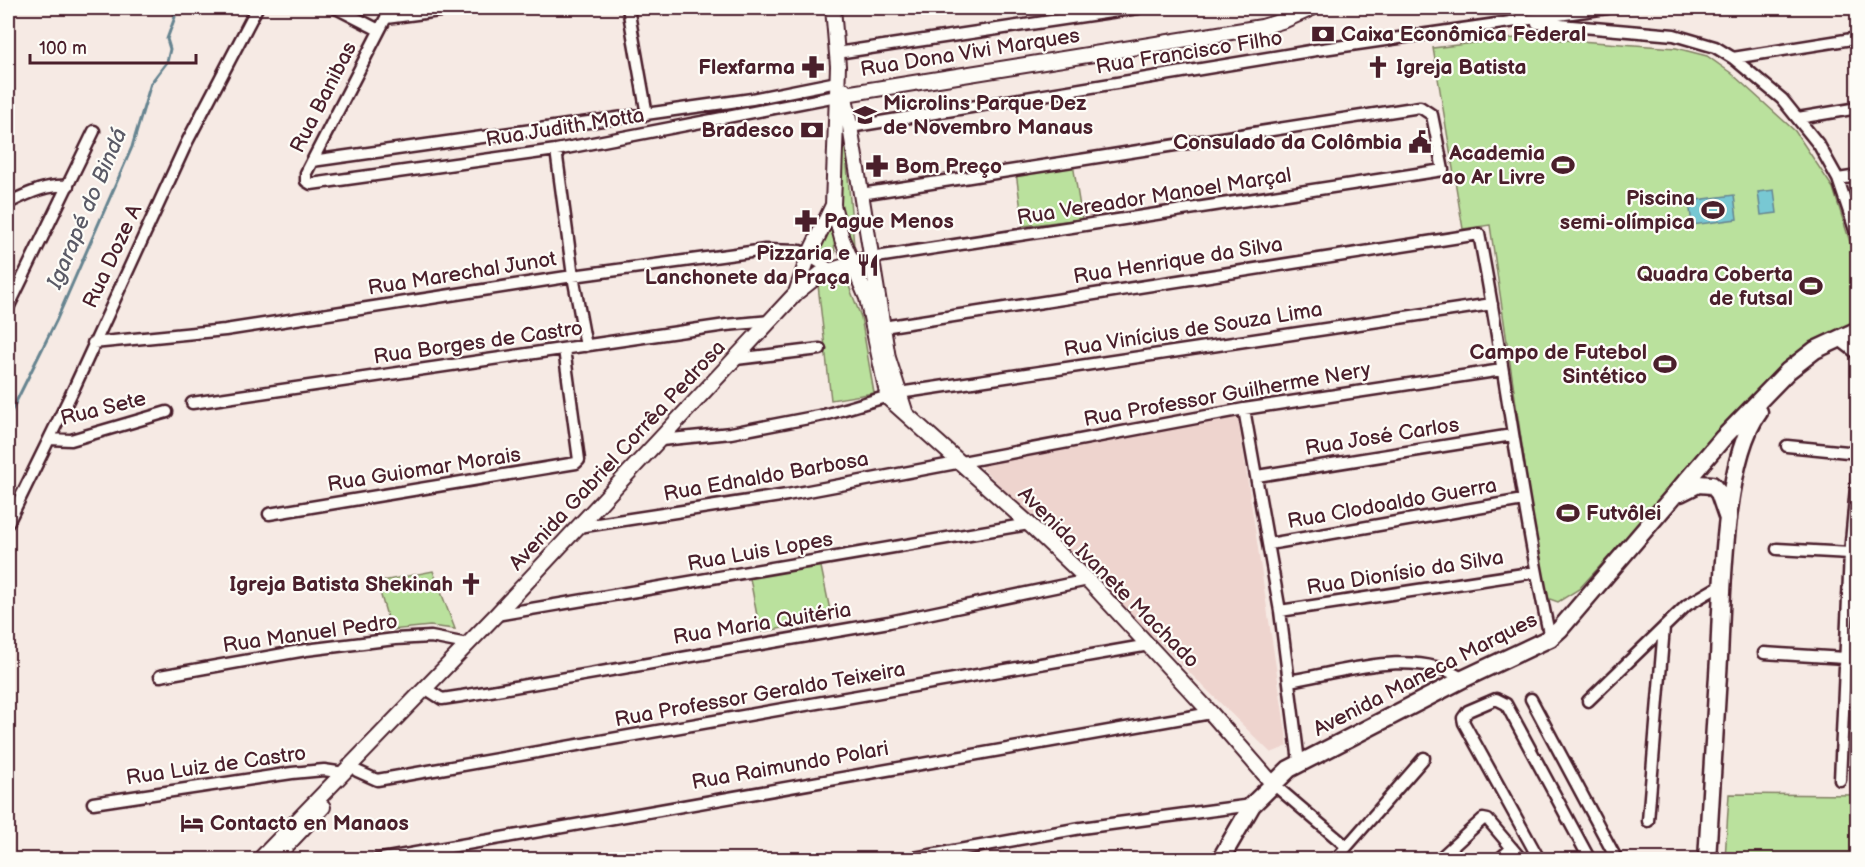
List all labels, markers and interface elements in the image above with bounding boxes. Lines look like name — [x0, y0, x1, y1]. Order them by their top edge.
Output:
bank icon: Caixa Econômica Federal — [1310, 21, 1336, 47]
place label: Caixa Econômica Federal — [1341, 22, 1586, 47]
street label: Rua Dona Vivi Marques — [859, 23, 1082, 82]
street label: Rua Francisco Filho — [1094, 25, 1284, 80]
scale bar — [30, 27, 196, 65]
text: 100 m — [39, 38, 87, 59]
street label: Rua Banibas — [285, 38, 362, 157]
pharmacy icon: Flexfarma — [800, 54, 826, 80]
church icon: Igreja Batista — [1365, 54, 1391, 80]
place label: Flexfarma — [698, 55, 795, 80]
place label: Igreja Batista — [1396, 55, 1526, 80]
place label: Microlins Parque Dez de Novembro Manaus — [883, 91, 1093, 140]
school or university icon: Microlins Parque Dez de Novembro Manaus — [852, 102, 878, 128]
street label: Rua Judith Motta — [484, 103, 646, 152]
bank icon: Bradesco — [799, 117, 825, 143]
place label: Bradesco — [701, 118, 794, 143]
water label: Igarapé do Bindá — [41, 124, 133, 294]
public building icon: Consulado da Colômbia — [1407, 129, 1433, 155]
place label: Consulado da Colômbia — [1173, 130, 1402, 155]
place label: Academia ao Ar Livre — [1442, 141, 1545, 190]
sports icon: Academia ao Ar Livre — [1550, 152, 1576, 178]
pharmacy icon: Bom Preço — [864, 153, 890, 179]
place label: Bom Preço — [895, 154, 1002, 179]
street label: Rua Vereador Manoel Marçal — [1015, 162, 1293, 231]
place label: Piscina semi-olímpica — [1560, 186, 1695, 235]
sports icon: Piscina semi-olímpica — [1700, 197, 1726, 223]
street label: Rua Doze A — [78, 200, 147, 312]
pharmacy icon: Pague Menos — [793, 208, 819, 234]
place label: Pague Menos — [824, 209, 954, 234]
street label: Rua Henrique da Silva — [1072, 232, 1285, 289]
place label: Pizzaria e Lanchonete da Praça — [645, 241, 850, 290]
street label: Rua Marechal Junot — [366, 246, 559, 301]
restaurant icon: Pizzaria e Lanchonete da Praça — [855, 252, 881, 278]
place label: Quadra Coberta de futsal — [1637, 262, 1793, 311]
sports icon: Quadra Coberta de futsal — [1798, 273, 1824, 299]
street label: Rua Vinícius de Souza Lima — [1062, 297, 1324, 362]
street label: Rua Borges de Castro — [372, 315, 584, 370]
street label: Avenida Gabriel Corrêa Pedrosa — [504, 335, 731, 576]
place label: Campo de Futebol Sintético — [1470, 340, 1647, 389]
sports icon: Campo de Futebol Sintético — [1652, 351, 1678, 377]
street label: Rua Professor Guilherme Nery — [1082, 357, 1373, 432]
street label: Rua Sete — [58, 386, 148, 431]
street label: Rua José Carlos — [1303, 412, 1461, 461]
street label: Rua Guiomar Morais — [326, 442, 523, 497]
street label: Rua Ednaldo Barbosa — [662, 446, 871, 507]
street label: Rua Clodoaldo Guerra — [1285, 473, 1499, 534]
street label: Avenida Ivanete Machado — [1013, 482, 1205, 673]
sports icon: Futvôlei — [1555, 500, 1581, 526]
place label: Futvôlei — [1586, 501, 1662, 526]
street label: Rua Luis Lopes — [685, 526, 835, 577]
street label: Rua Dionísio da Silva — [1305, 545, 1505, 600]
church icon: Igreja Batista Shekinah — [458, 571, 484, 597]
place label: Igreja Batista Shekinah — [229, 572, 453, 597]
street label: Rua Maria Quitéria — [671, 597, 853, 650]
street label: Avenida Maneca Marques — [1309, 607, 1541, 742]
street label: Rua Manuel Pedro — [221, 609, 399, 658]
street label: Rua Professor Geraldo Teixeira — [613, 657, 907, 732]
street label: Rua Raimundo Polari — [690, 736, 891, 795]
street label: Rua Luiz de Castro — [124, 740, 308, 791]
hotel icon: Contacto en Manaos — [179, 810, 205, 836]
place label: Contacto en Manaos — [210, 811, 409, 836]

